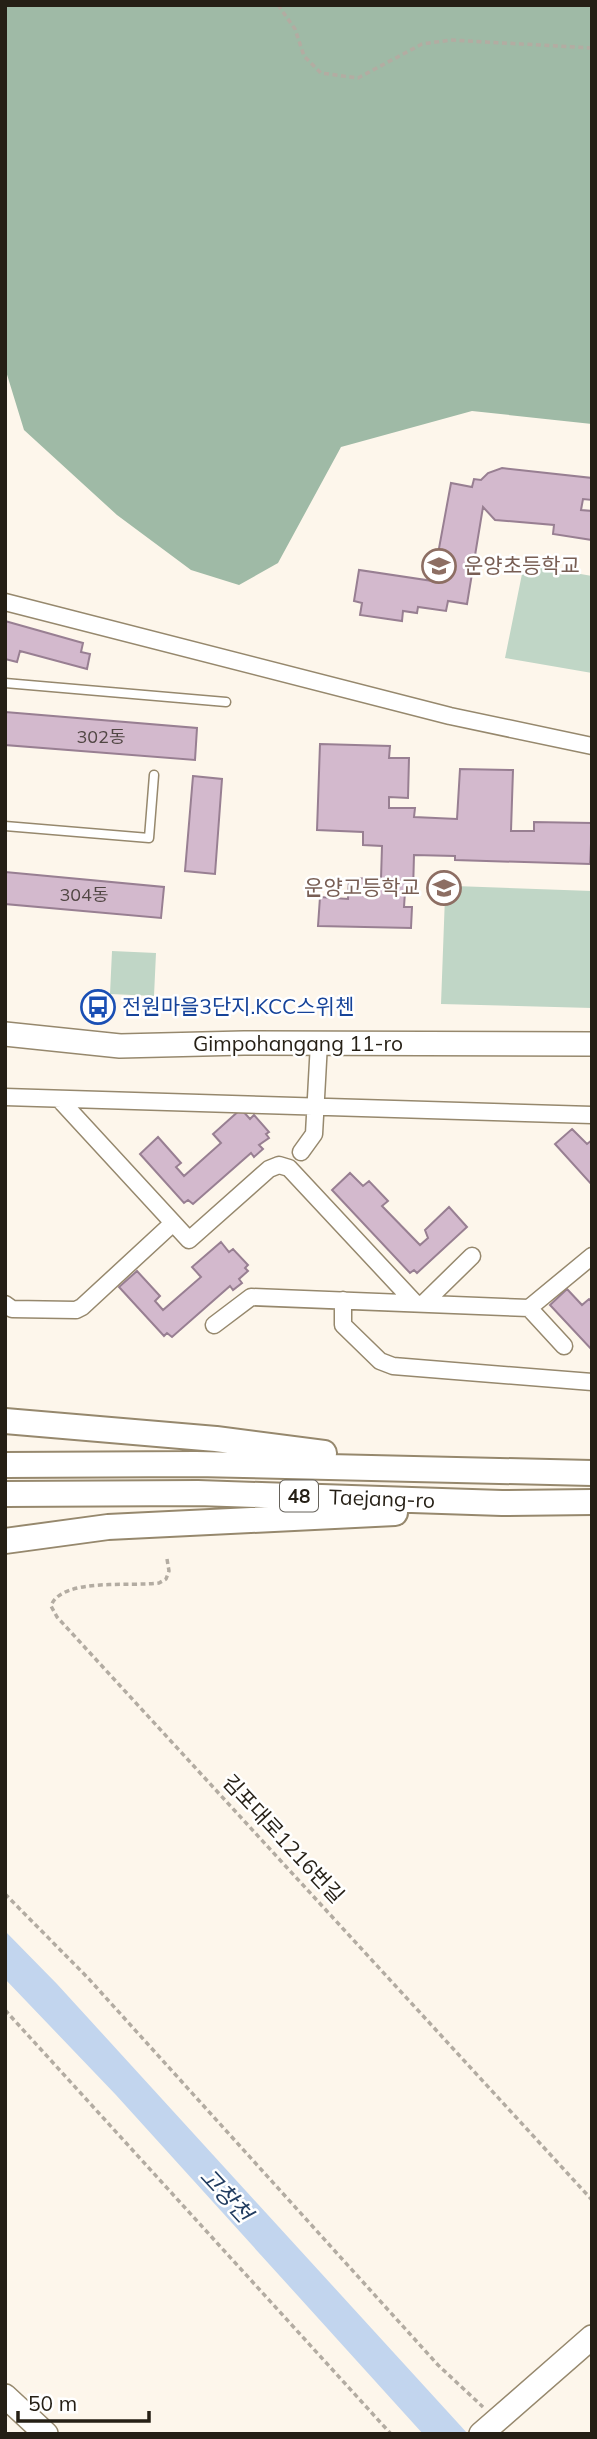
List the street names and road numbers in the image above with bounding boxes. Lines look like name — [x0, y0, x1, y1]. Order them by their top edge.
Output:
street label: Gimpohangang 11-ro — [193, 1030, 403, 1056]
road number: 48 — [280, 1480, 318, 1512]
street label: Taejang-ro — [329, 1483, 436, 1513]
street label: 김포대로1216번길 — [218, 1769, 350, 1908]

